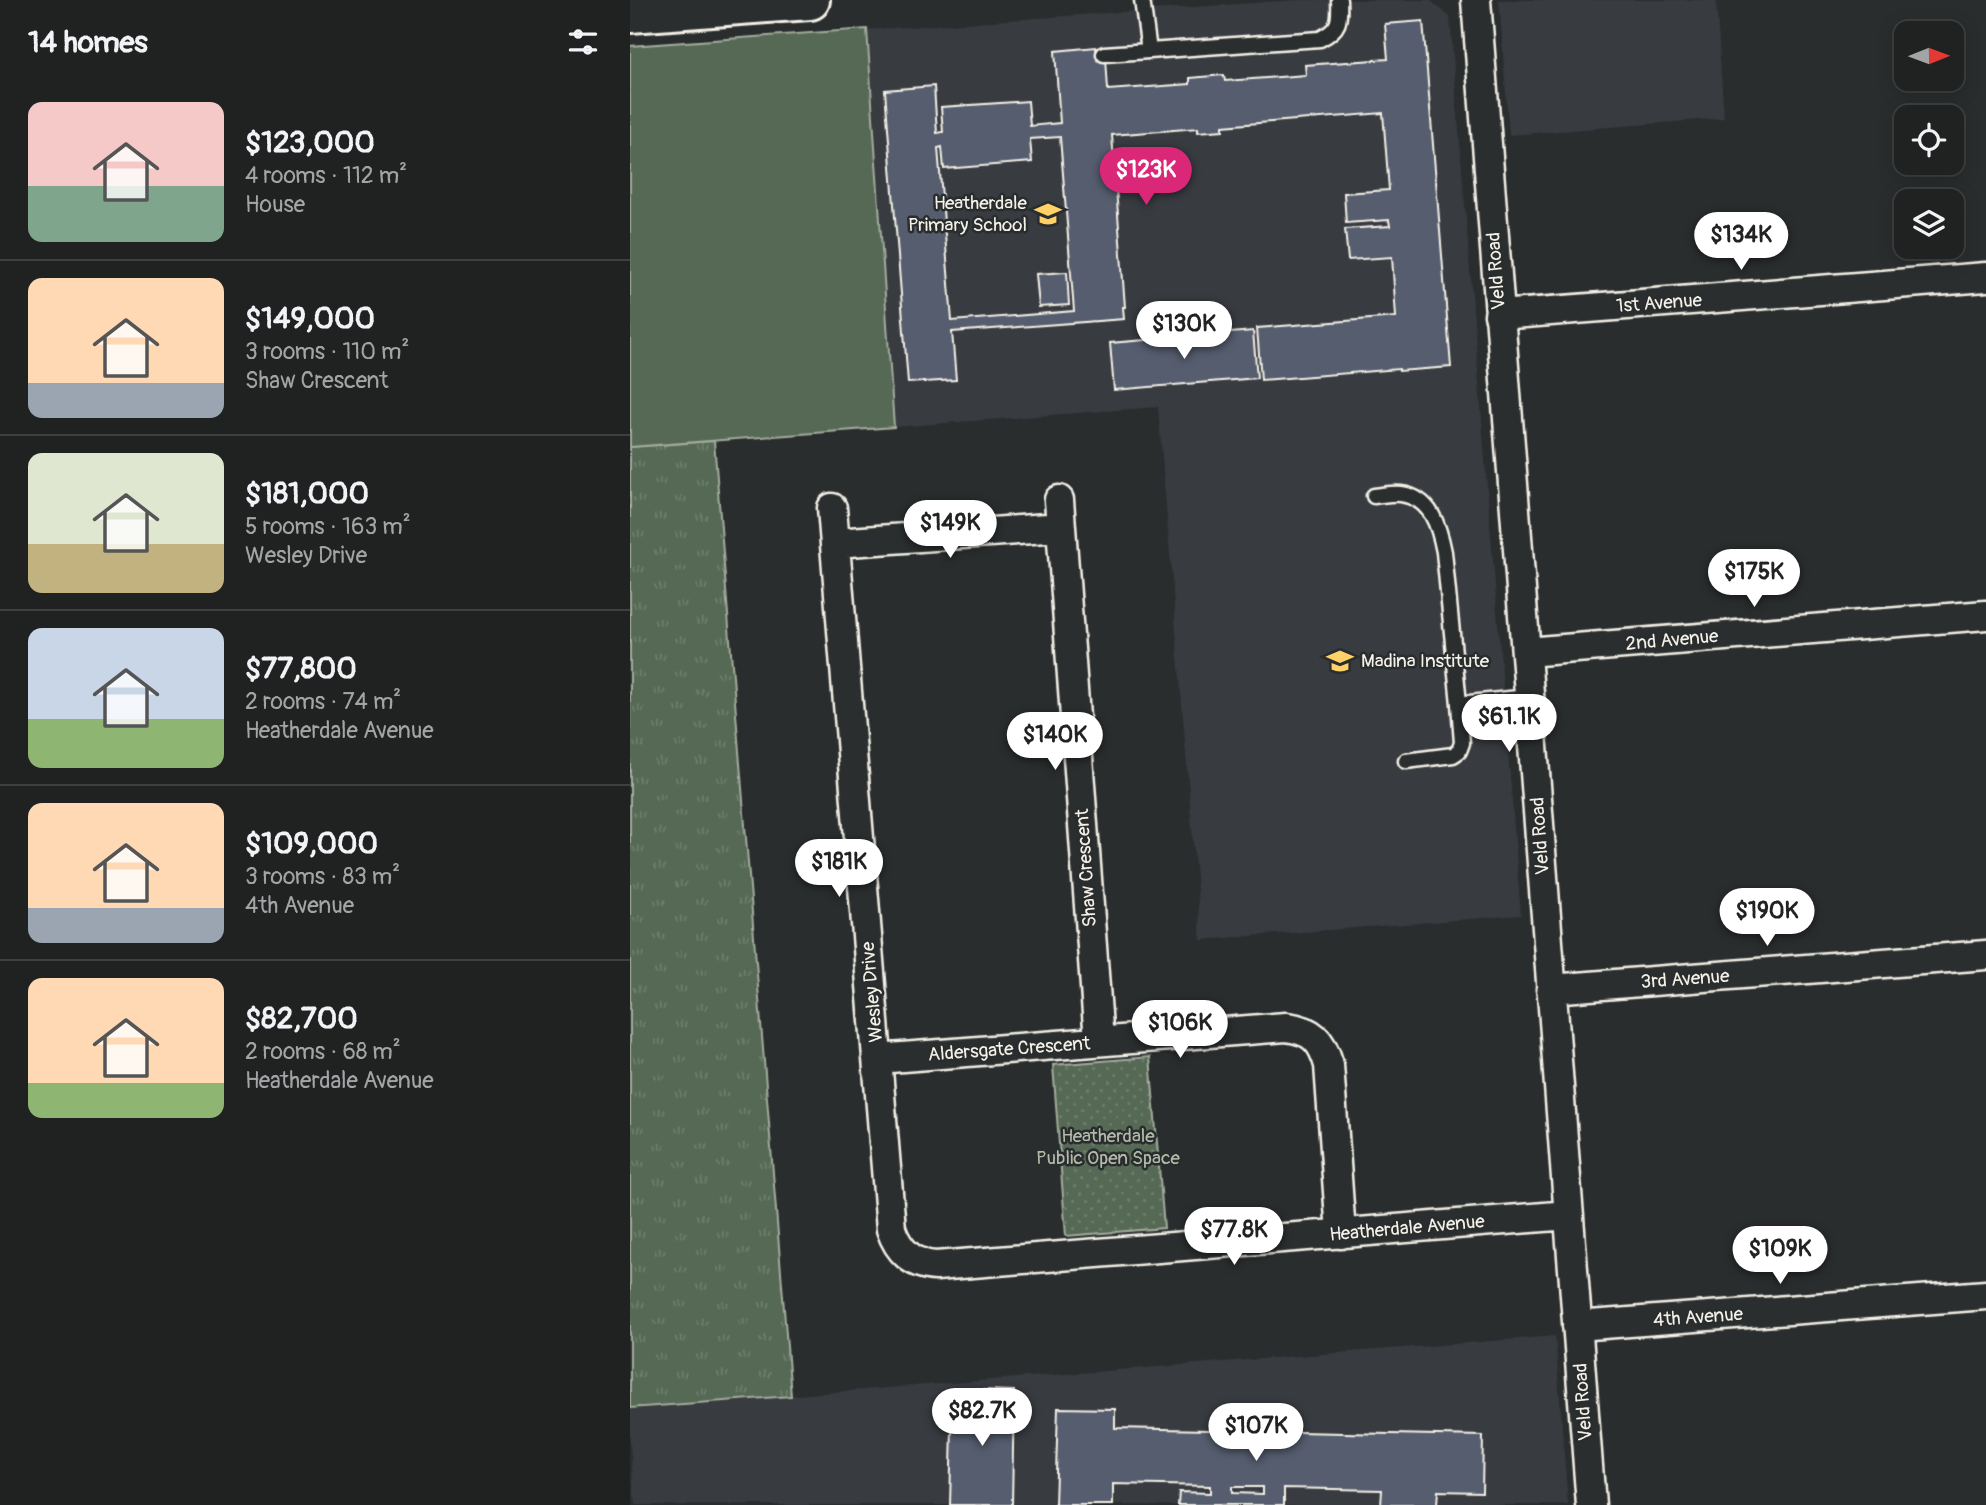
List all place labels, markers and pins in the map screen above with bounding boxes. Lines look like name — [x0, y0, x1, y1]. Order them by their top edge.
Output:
pin: $123K — [1097, 148, 1195, 207]
place label: Heatherdale Primary School — [908, 191, 1028, 237]
school or university icon: Heatherdale Primary School — [1033, 199, 1063, 229]
pin: $134K — [1692, 212, 1790, 272]
pin: $130K — [1135, 302, 1233, 361]
pin: $149K — [901, 500, 999, 560]
pin: $175K — [1705, 550, 1803, 609]
school or university icon: Madina Institute — [1325, 646, 1355, 676]
place label: Madina Institute — [1361, 649, 1490, 673]
pin: $61.1K — [1452, 694, 1566, 754]
pin: $140K — [1006, 712, 1104, 772]
pin: $181K — [790, 839, 888, 899]
pin: $190K — [1718, 888, 1816, 948]
pin: $106K — [1131, 1000, 1229, 1060]
pin: $77.8K — [1177, 1208, 1291, 1267]
pin: $109K — [1731, 1226, 1829, 1286]
pin: $82.7K — [925, 1388, 1039, 1448]
pin: $107K — [1207, 1404, 1305, 1463]

